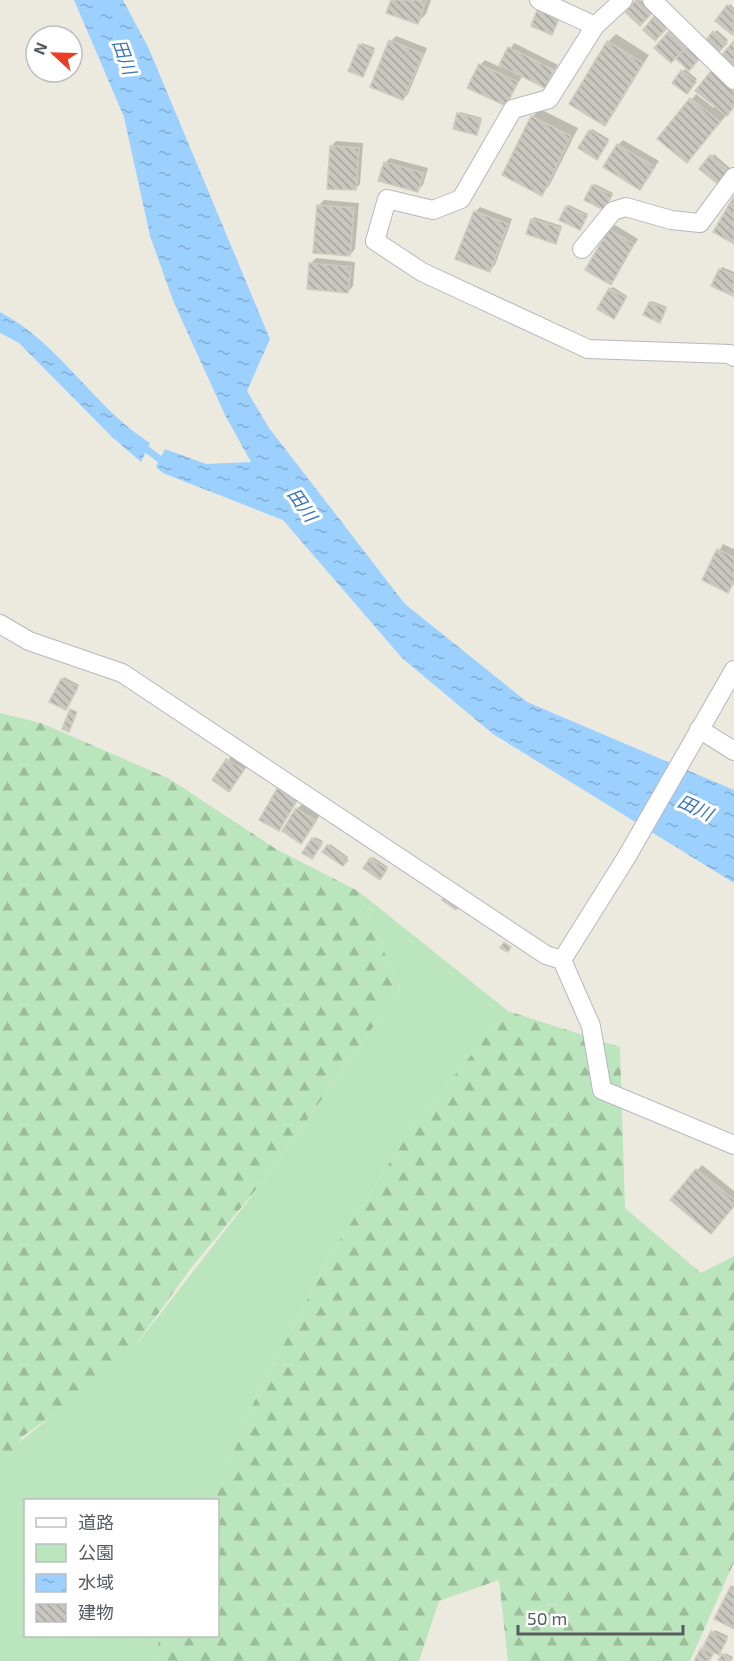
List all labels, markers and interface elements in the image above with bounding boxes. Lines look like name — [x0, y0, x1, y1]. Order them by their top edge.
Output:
north arrow — [24, 24, 84, 84]
water label: 田川 — [108, 36, 142, 79]
text: N — [29, 39, 51, 57]
water label: 田川 — [283, 483, 323, 527]
water label: 田川 — [674, 790, 718, 826]
legend — [24, 1499, 219, 1637]
text: 道路 — [78, 1511, 114, 1533]
text: 公園 — [78, 1541, 114, 1563]
text: 水域 — [78, 1571, 114, 1593]
scale bar — [518, 1598, 683, 1636]
text: 建物 — [78, 1601, 114, 1623]
text: 50 m — [527, 1607, 567, 1629]

